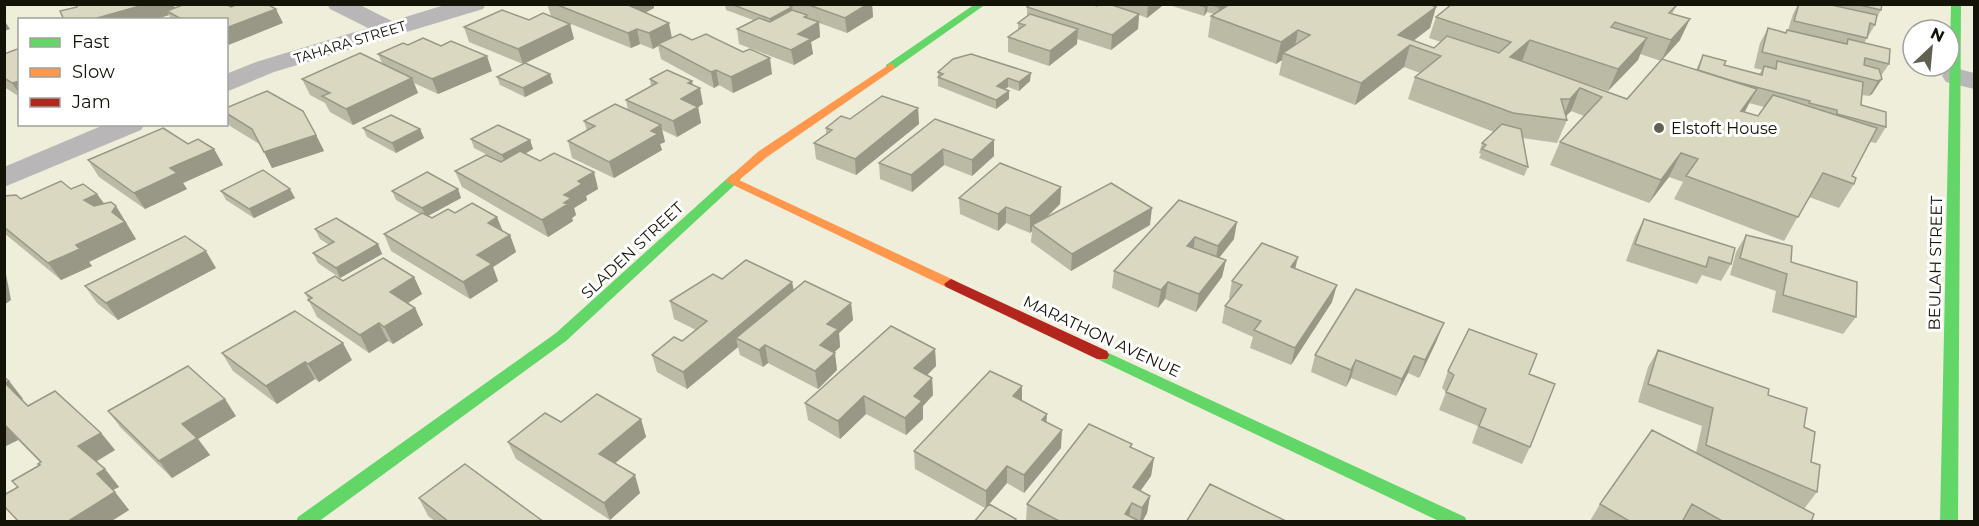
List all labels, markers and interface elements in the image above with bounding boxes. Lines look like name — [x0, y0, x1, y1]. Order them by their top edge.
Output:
street label: TAHARA STREET — [292, 16, 408, 68]
legend — [18, 18, 228, 126]
north arrow — [1901, 18, 1961, 78]
text: N — [1927, 24, 1947, 46]
text: Fast — [72, 31, 110, 53]
text: Slow — [72, 61, 115, 83]
text: Jam — [71, 91, 111, 113]
place label: Elstoft House — [1671, 119, 1777, 138]
marker: Elstoft House — [1652, 121, 1666, 135]
street label: BEULAH STREET — [1925, 195, 1946, 330]
street label: SLADEN STREET — [577, 198, 688, 303]
street label: MARATHON AVENUE — [1020, 292, 1183, 381]

